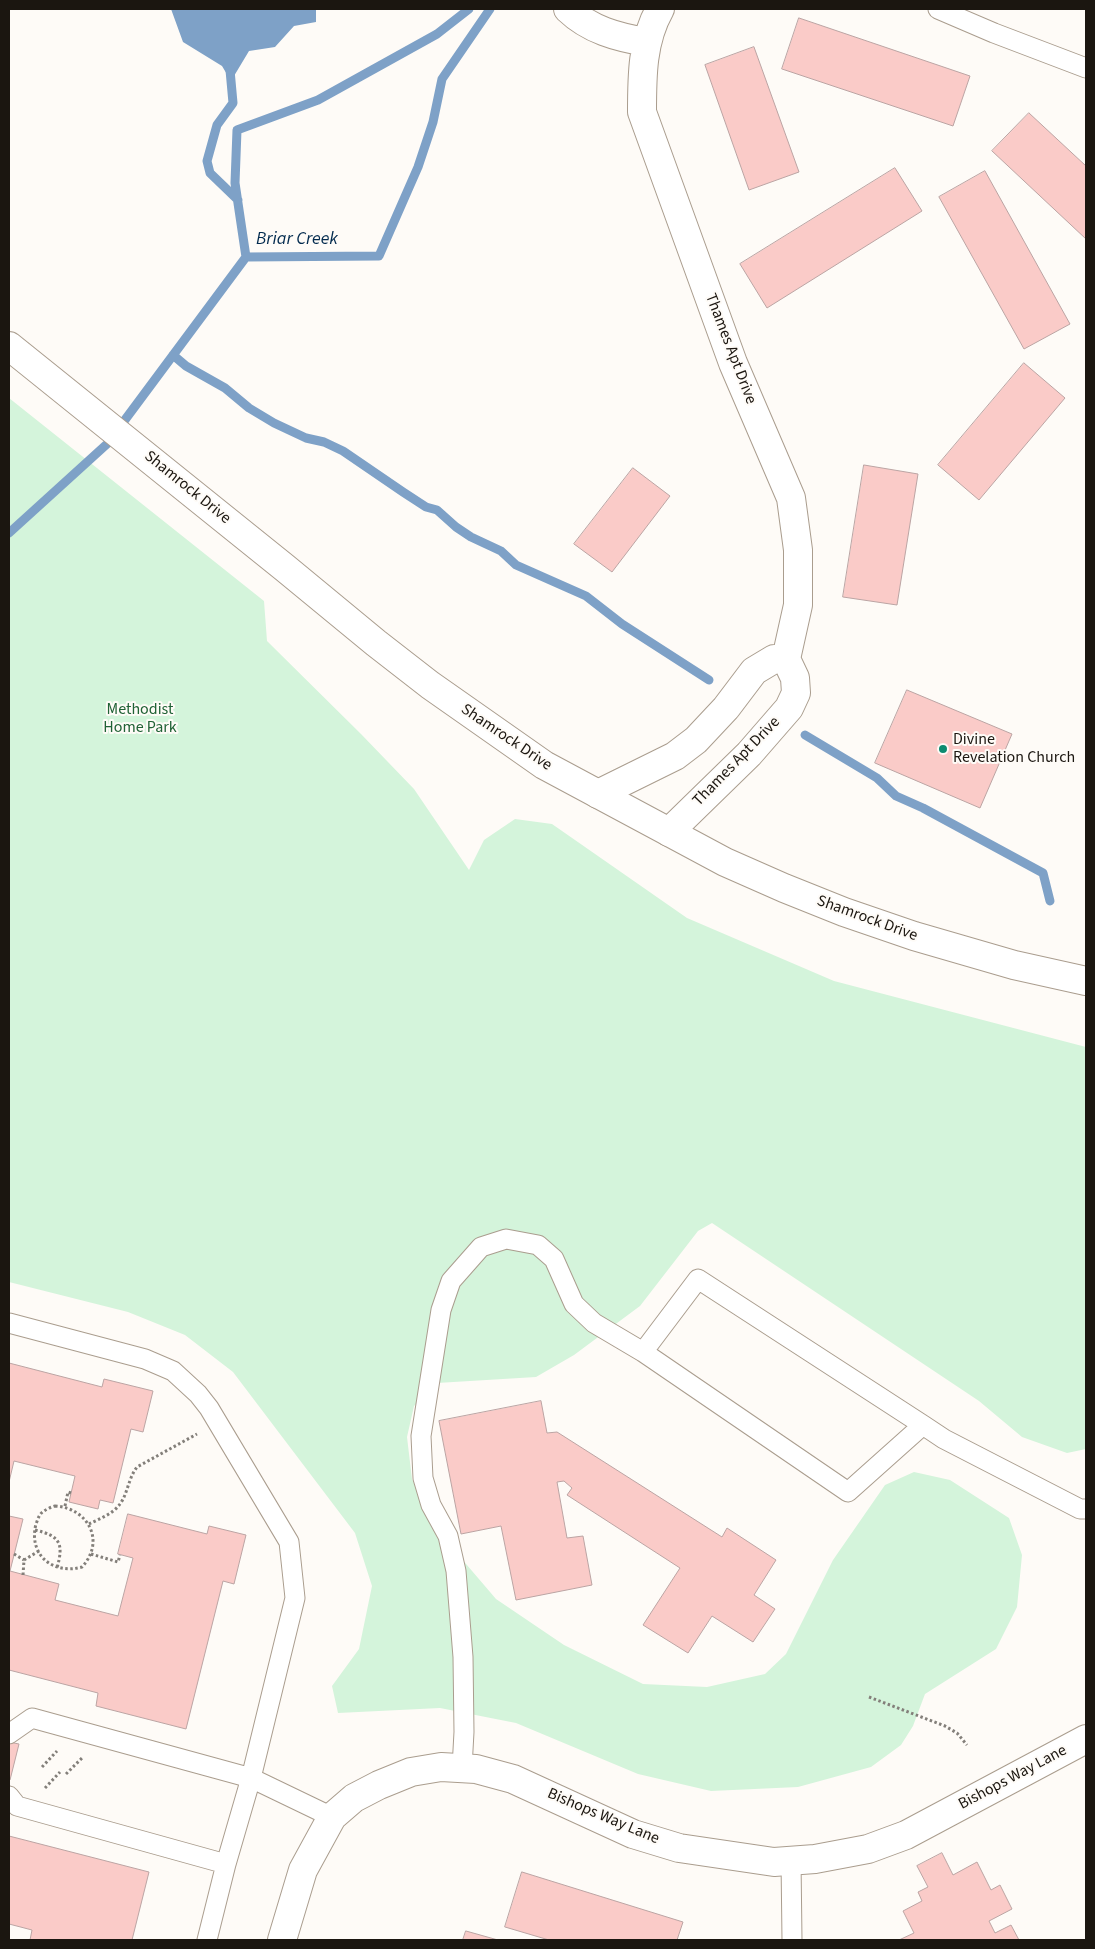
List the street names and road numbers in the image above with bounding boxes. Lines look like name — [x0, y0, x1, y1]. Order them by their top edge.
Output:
street label: Thames Apt Drive — [700, 291, 760, 407]
street label: Shamrock Drive — [140, 447, 234, 529]
street label: Shamrock Drive — [457, 700, 555, 776]
street label: Thames Apt Drive — [689, 713, 785, 811]
street label: Shamrock Drive — [814, 892, 920, 946]
street label: Bishops Way Lane — [956, 1741, 1070, 1815]
street label: Bishops Way Lane — [544, 1785, 662, 1849]

